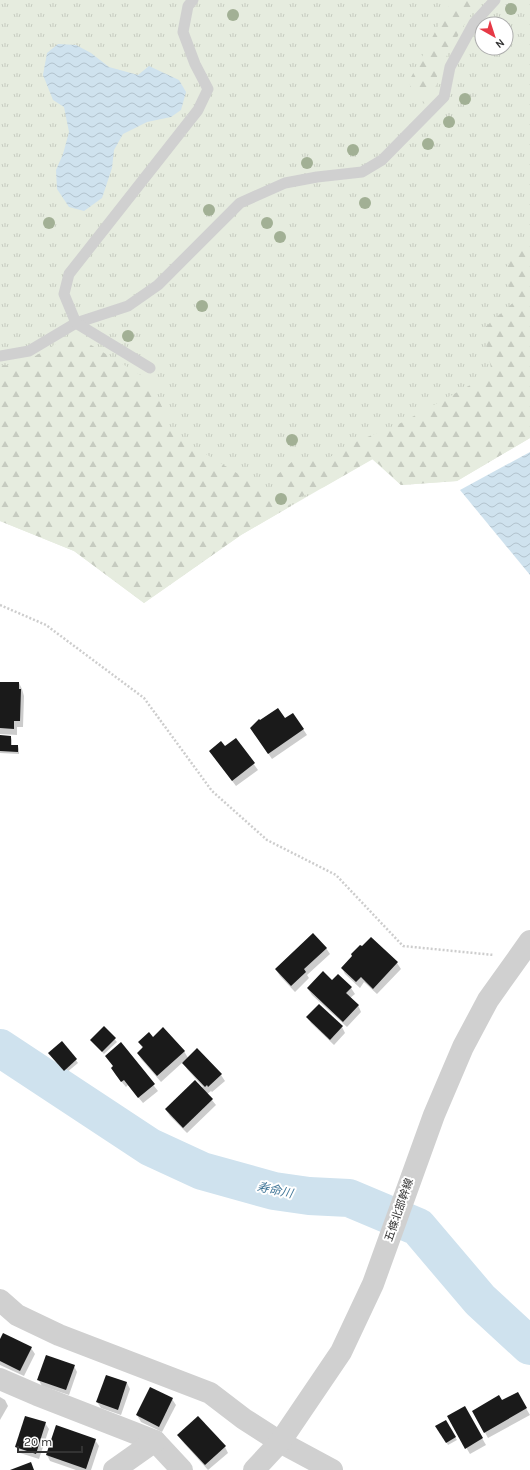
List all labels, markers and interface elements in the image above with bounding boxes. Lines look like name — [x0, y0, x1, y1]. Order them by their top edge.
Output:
north arrow — [474, 16, 514, 56]
text: N — [493, 36, 507, 51]
street label: 五條北部幹線 — [382, 1177, 416, 1243]
water label: 寿命川 — [256, 1179, 296, 1201]
scale bar — [18, 1428, 82, 1454]
text: 20 m — [24, 1435, 52, 1449]

